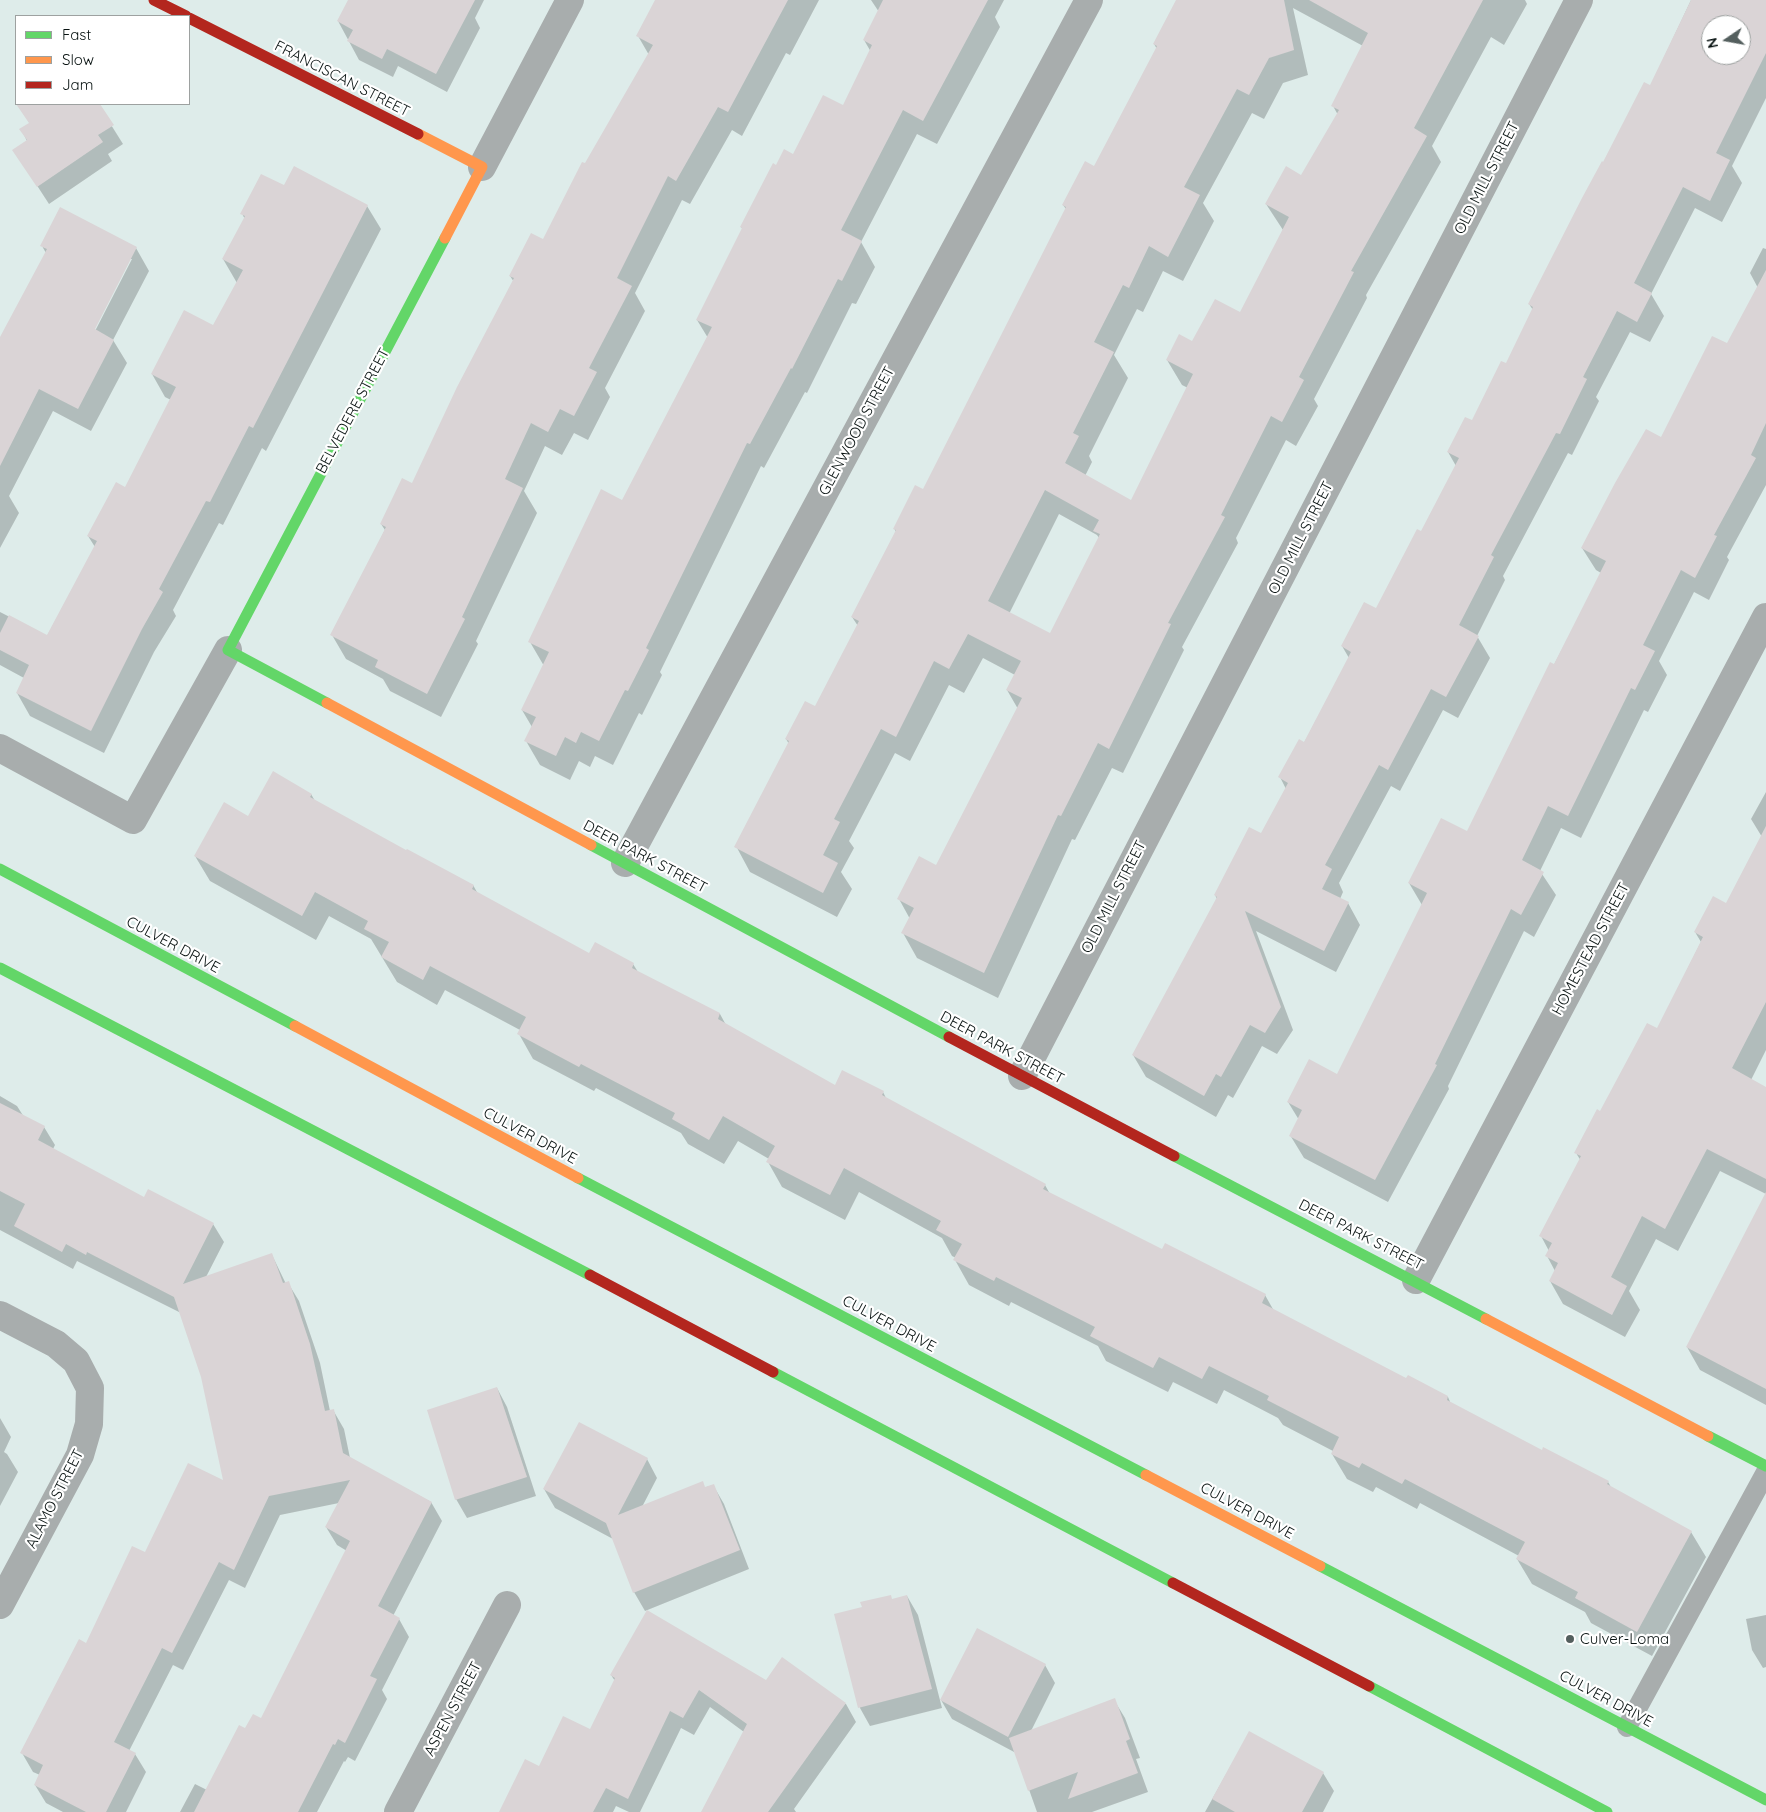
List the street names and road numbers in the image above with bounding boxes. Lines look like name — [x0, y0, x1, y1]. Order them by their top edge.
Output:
street label: FRANCISCAN STREET — [271, 37, 413, 121]
street label: OLD MILL STREET — [1451, 119, 1523, 237]
street label: BELVEDERE STREET — [312, 345, 394, 477]
street label: GLENWOOD STREET — [815, 363, 899, 499]
street label: OLD MILL STREET — [1265, 479, 1337, 597]
street label: DEER PARK STREET — [580, 817, 710, 897]
street label: OLD MILL STREET — [1078, 838, 1150, 956]
street label: HOMESTEAD STREET — [1548, 880, 1634, 1018]
street label: CULVER DRIVE — [123, 913, 223, 977]
street label: DEER PARK STREET — [937, 1008, 1067, 1088]
street label: CULVER DRIVE — [480, 1104, 580, 1168]
street label: DEER PARK STREET — [1295, 1196, 1427, 1274]
street label: CULVER DRIVE — [839, 1292, 939, 1356]
street label: ALAMO STREET — [22, 1446, 88, 1552]
street label: CULVER DRIVE — [1197, 1479, 1297, 1543]
street label: ASPEN STREET — [421, 1659, 485, 1759]
street label: CULVER DRIVE — [1556, 1667, 1656, 1731]

